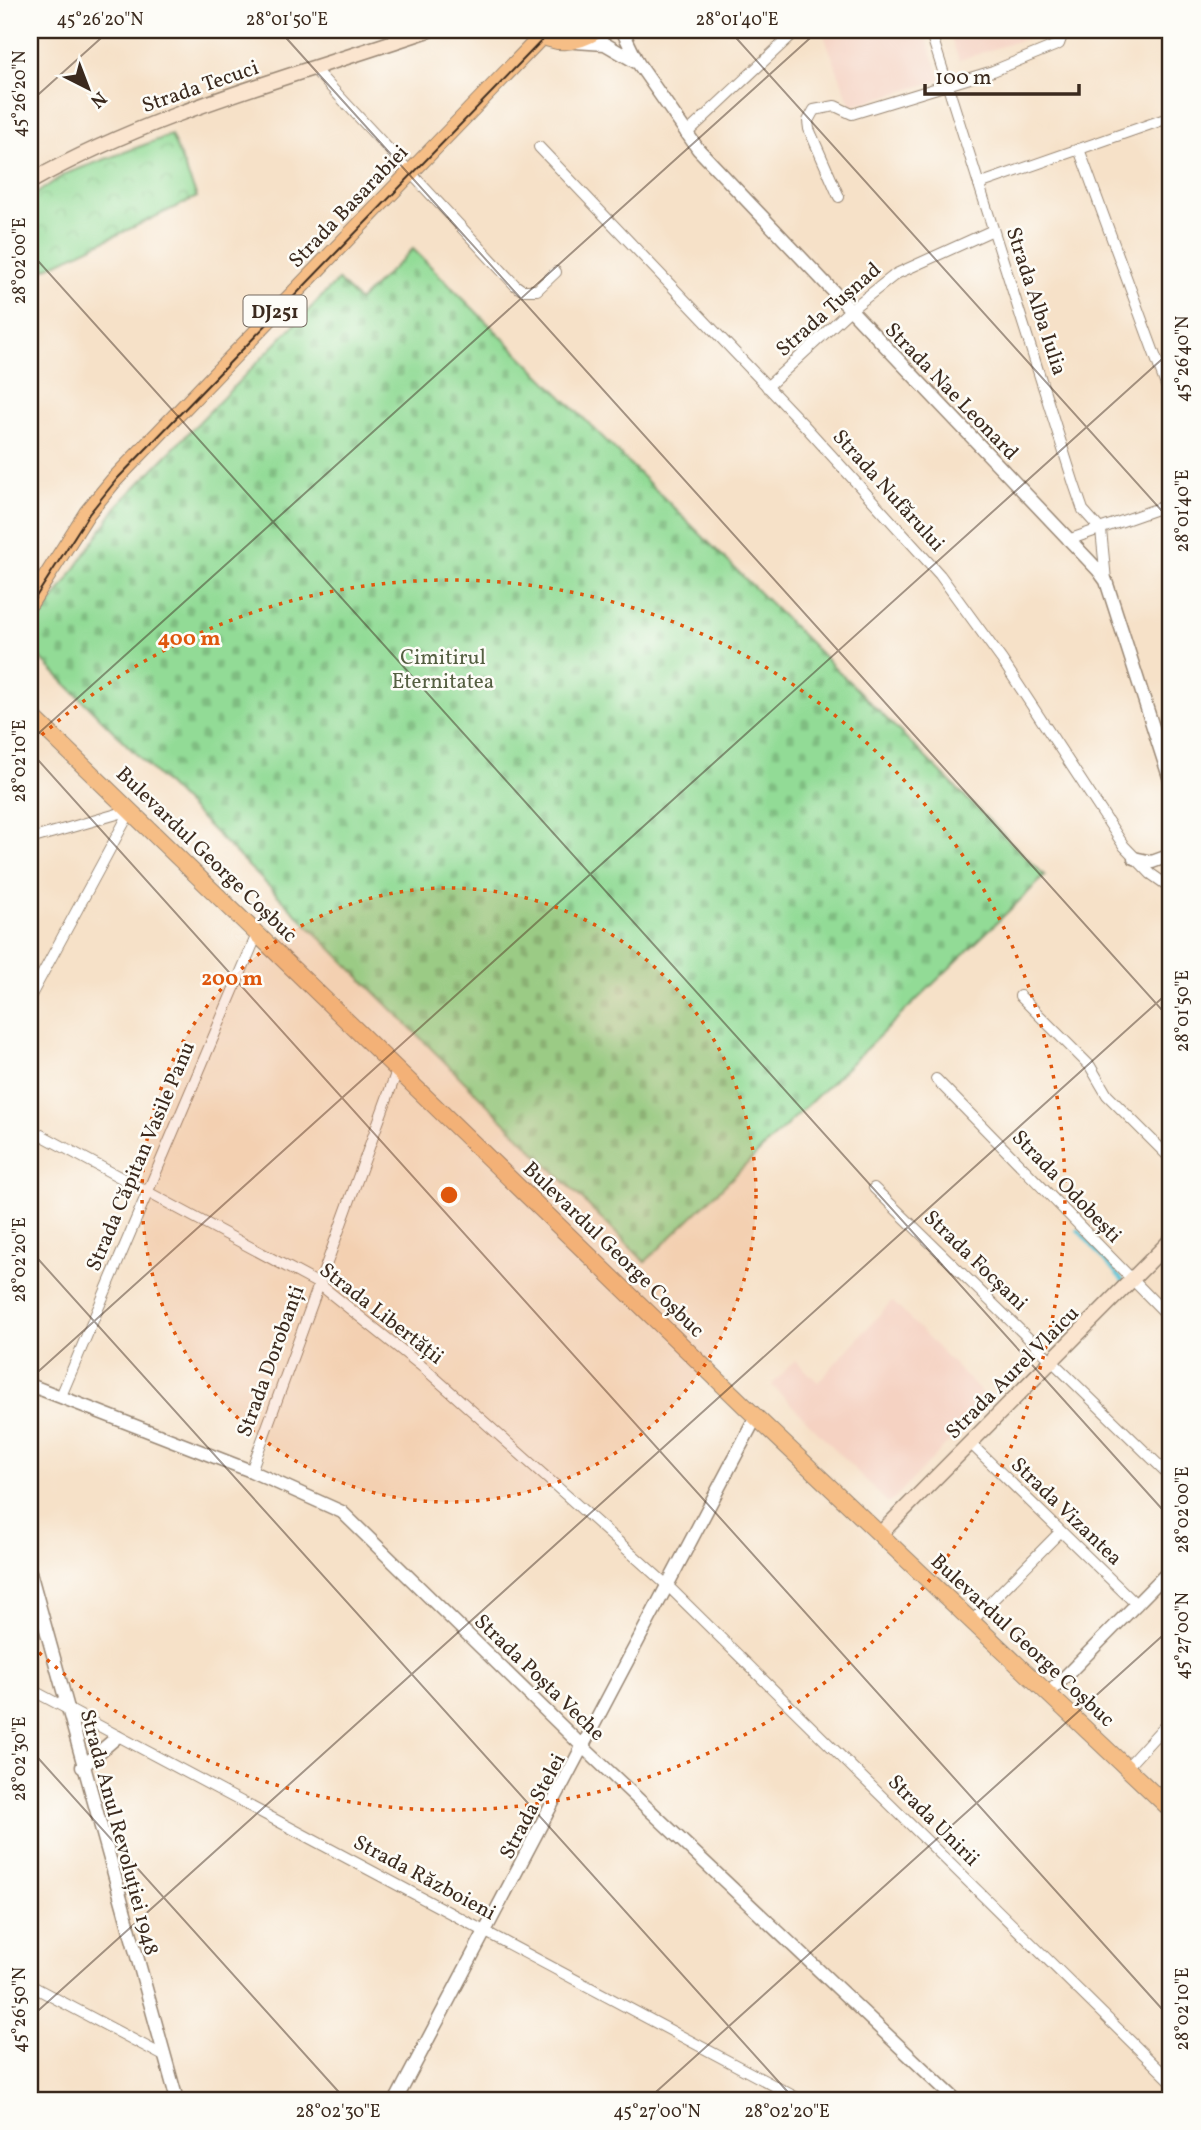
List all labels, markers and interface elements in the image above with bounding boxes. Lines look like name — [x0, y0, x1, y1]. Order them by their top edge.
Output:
text: 45°26'20"N — [56, 8, 144, 33]
text: 28°01'50"E — [246, 8, 328, 33]
text: 28°01'40"E — [696, 8, 779, 33]
text: 45°26'20"N — [8, 50, 33, 138]
north arrow — [52, 52, 122, 122]
scale bar — [925, 52, 1078, 96]
street label: Strada Tecuci — [138, 54, 263, 121]
text: 100 m — [935, 64, 992, 93]
text: N — [84, 85, 112, 114]
street label: Strada Basarabiei — [283, 139, 415, 275]
text: 28°02'00"E — [8, 217, 33, 305]
street label: Strada Alba Iulia — [998, 224, 1073, 379]
street label: Strada Tușnad — [770, 256, 888, 364]
road number: DJ251 — [244, 296, 306, 326]
text: 45°26'40"N — [1171, 316, 1196, 402]
street label: Strada Nae Leonard — [877, 317, 1024, 467]
street label: Strada Nufărului — [825, 424, 951, 558]
text: 28°01'40"E — [1171, 469, 1196, 552]
text: 400 m — [158, 625, 220, 654]
park label: Cimitirul Eternitatea — [392, 644, 494, 697]
text: 28°02'10"E — [8, 719, 33, 803]
street label: Bulevardul George Coșbuc — [109, 761, 303, 950]
text: 200 m — [201, 965, 263, 994]
text: 28°01'50"E — [1171, 970, 1196, 1052]
street label: Strada Căpitan Vasile Panu — [80, 1037, 203, 1276]
street label: Strada Odobești — [1004, 1124, 1127, 1250]
street label: Bulevardul George Coșbuc — [516, 1156, 710, 1345]
centre of rings — [437, 1183, 461, 1207]
street label: Strada Focșani — [917, 1204, 1033, 1318]
text: 28°02'20"E — [8, 1217, 33, 1303]
street label: Strada Libertății — [313, 1256, 449, 1372]
street label: Strada Dorobanți — [231, 1282, 312, 1441]
street label: Strada Aurel Vlaicu — [940, 1300, 1086, 1446]
street label: Strada Vizantea — [1004, 1451, 1128, 1573]
text: 28°02'00"E — [1171, 1466, 1196, 1554]
street label: Bulevardul George Coșbuc — [924, 1548, 1120, 1734]
text: 45°27'00"N — [1171, 1592, 1196, 1680]
street label: Strada Poșta Veche — [467, 1608, 611, 1748]
street label: Strada Anul Revoluției 1948 — [72, 1706, 165, 1959]
text: 28°02'30"E — [8, 1716, 33, 1802]
street label: Strada Stelei — [493, 1749, 573, 1865]
street label: Strada Unirii — [881, 1769, 985, 1873]
street label: Strada Războieni — [348, 1828, 501, 1928]
text: 45°26'50"N — [8, 1967, 33, 2053]
text: 28°02'10"E — [1171, 1967, 1196, 2051]
text: 28°02'30"E — [295, 2100, 381, 2125]
text: 45°27'00"N — [613, 2100, 701, 2125]
text: 28°02'20"E — [744, 2100, 830, 2125]

